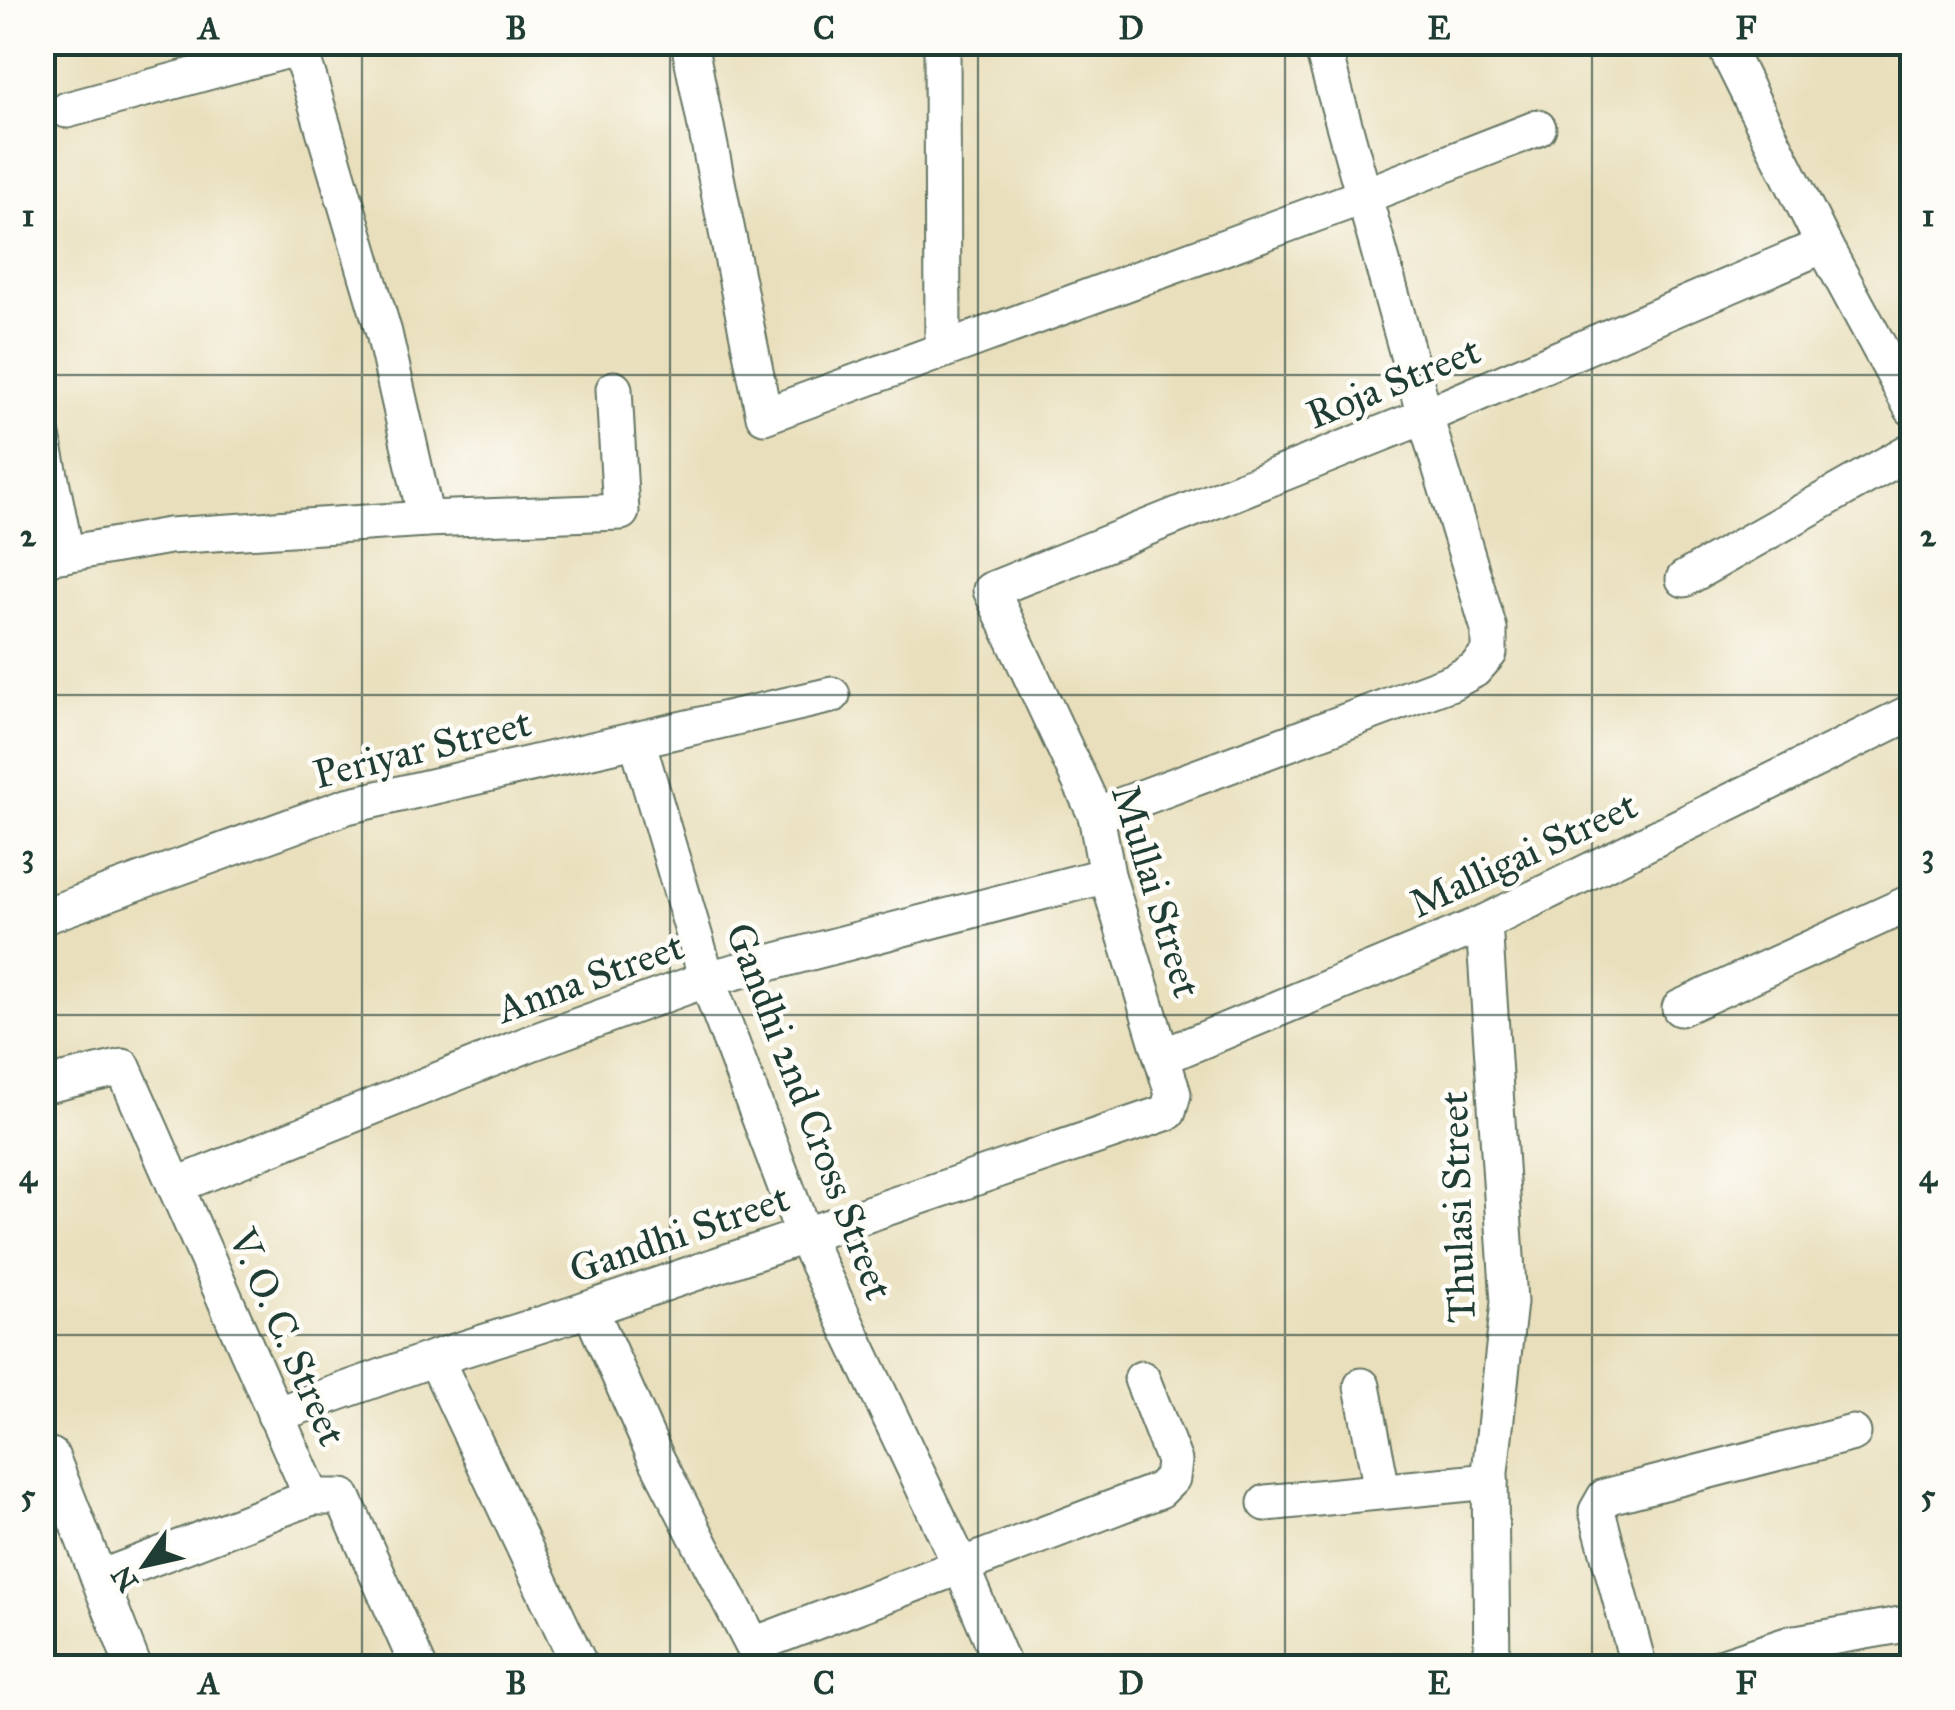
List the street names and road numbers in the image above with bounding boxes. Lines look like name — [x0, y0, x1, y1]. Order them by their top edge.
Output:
street label: Roja Street — [1299, 325, 1487, 439]
street label: Periyar Street — [308, 698, 536, 799]
street label: Mullai Street — [1101, 779, 1212, 1003]
street label: Malligai Street — [1402, 780, 1645, 928]
street label: Gandhi 2nd Cross Street — [715, 916, 904, 1306]
street label: Anna Street — [488, 921, 690, 1035]
street label: Thulasi Street — [1429, 1090, 1486, 1324]
street label: Gandhi Street — [563, 1173, 795, 1294]
street label: V. O. C. Street — [218, 1220, 357, 1453]

